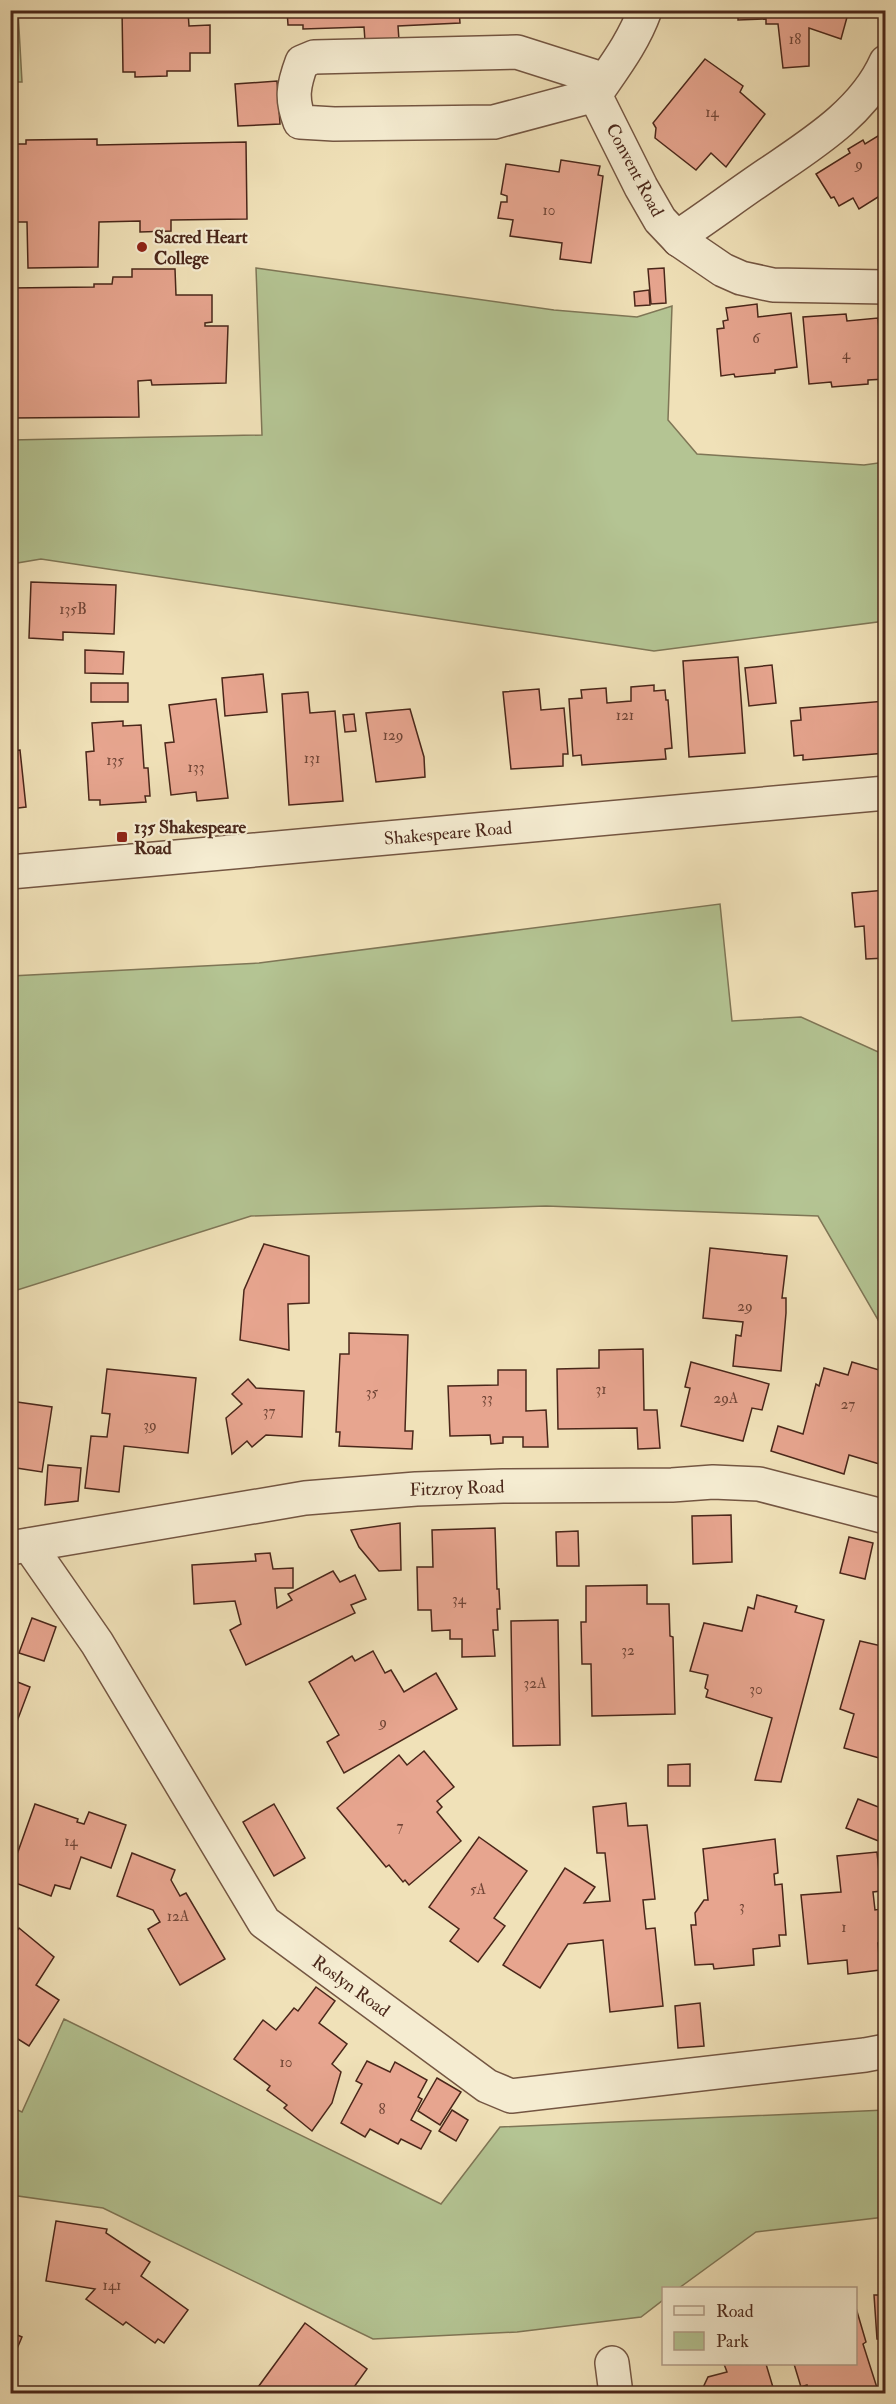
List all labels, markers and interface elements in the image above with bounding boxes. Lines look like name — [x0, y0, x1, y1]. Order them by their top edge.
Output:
house number: 18 — [789, 30, 801, 49]
house number: 14 — [705, 103, 720, 122]
street label: Convent Road — [600, 120, 669, 221]
house number: 9 — [854, 155, 863, 174]
house number: 10 — [543, 201, 555, 220]
place label: Sacred Heart College — [154, 226, 248, 270]
marker: Sacred Heart College — [135, 240, 149, 254]
house number: 6 — [752, 329, 761, 348]
house number: 4 — [842, 345, 851, 364]
house number: 135B — [59, 600, 87, 619]
house number: 121 — [616, 706, 634, 725]
house number: 129 — [383, 726, 403, 745]
house number: 131 — [304, 749, 320, 768]
house number: 135 — [106, 751, 124, 770]
house number: 133 — [188, 758, 204, 777]
place label: 135 Shakespeare Road — [134, 816, 247, 860]
street label: Shakespeare Road — [383, 816, 513, 851]
marker: 135 Shakespeare Road — [115, 830, 129, 844]
house number: 29 — [737, 1297, 753, 1316]
house number: 31 — [595, 1380, 607, 1399]
house number: 35 — [366, 1383, 379, 1402]
house number: 33 — [481, 1389, 493, 1408]
house number: 29A — [714, 1389, 739, 1408]
house number: 27 — [841, 1395, 855, 1414]
house number: 37 — [263, 1402, 275, 1421]
house number: 39 — [143, 1416, 157, 1435]
street label: Fitzroy Road — [409, 1475, 505, 1502]
house number: 34 — [452, 1590, 467, 1609]
house number: 32 — [621, 1641, 635, 1660]
house number: 32A — [524, 1674, 547, 1693]
house number: 30 — [749, 1680, 763, 1699]
house number: 9 — [378, 1713, 387, 1732]
house number: 7 — [397, 1817, 404, 1836]
house number: 14 — [64, 1832, 79, 1851]
house number: 5A — [470, 1880, 487, 1899]
house number: 3 — [739, 1897, 745, 1916]
house number: 12A — [167, 1907, 190, 1926]
house number: 1 — [841, 1918, 847, 1937]
street label: Roslyn Road — [307, 1950, 394, 2022]
house number: 10 — [280, 2053, 292, 2072]
house number: 8 — [378, 2100, 386, 2119]
house number: 141 — [103, 2276, 121, 2295]
legend — [662, 2287, 857, 2365]
text: Road — [716, 2300, 754, 2323]
text: Park — [716, 2330, 749, 2353]

